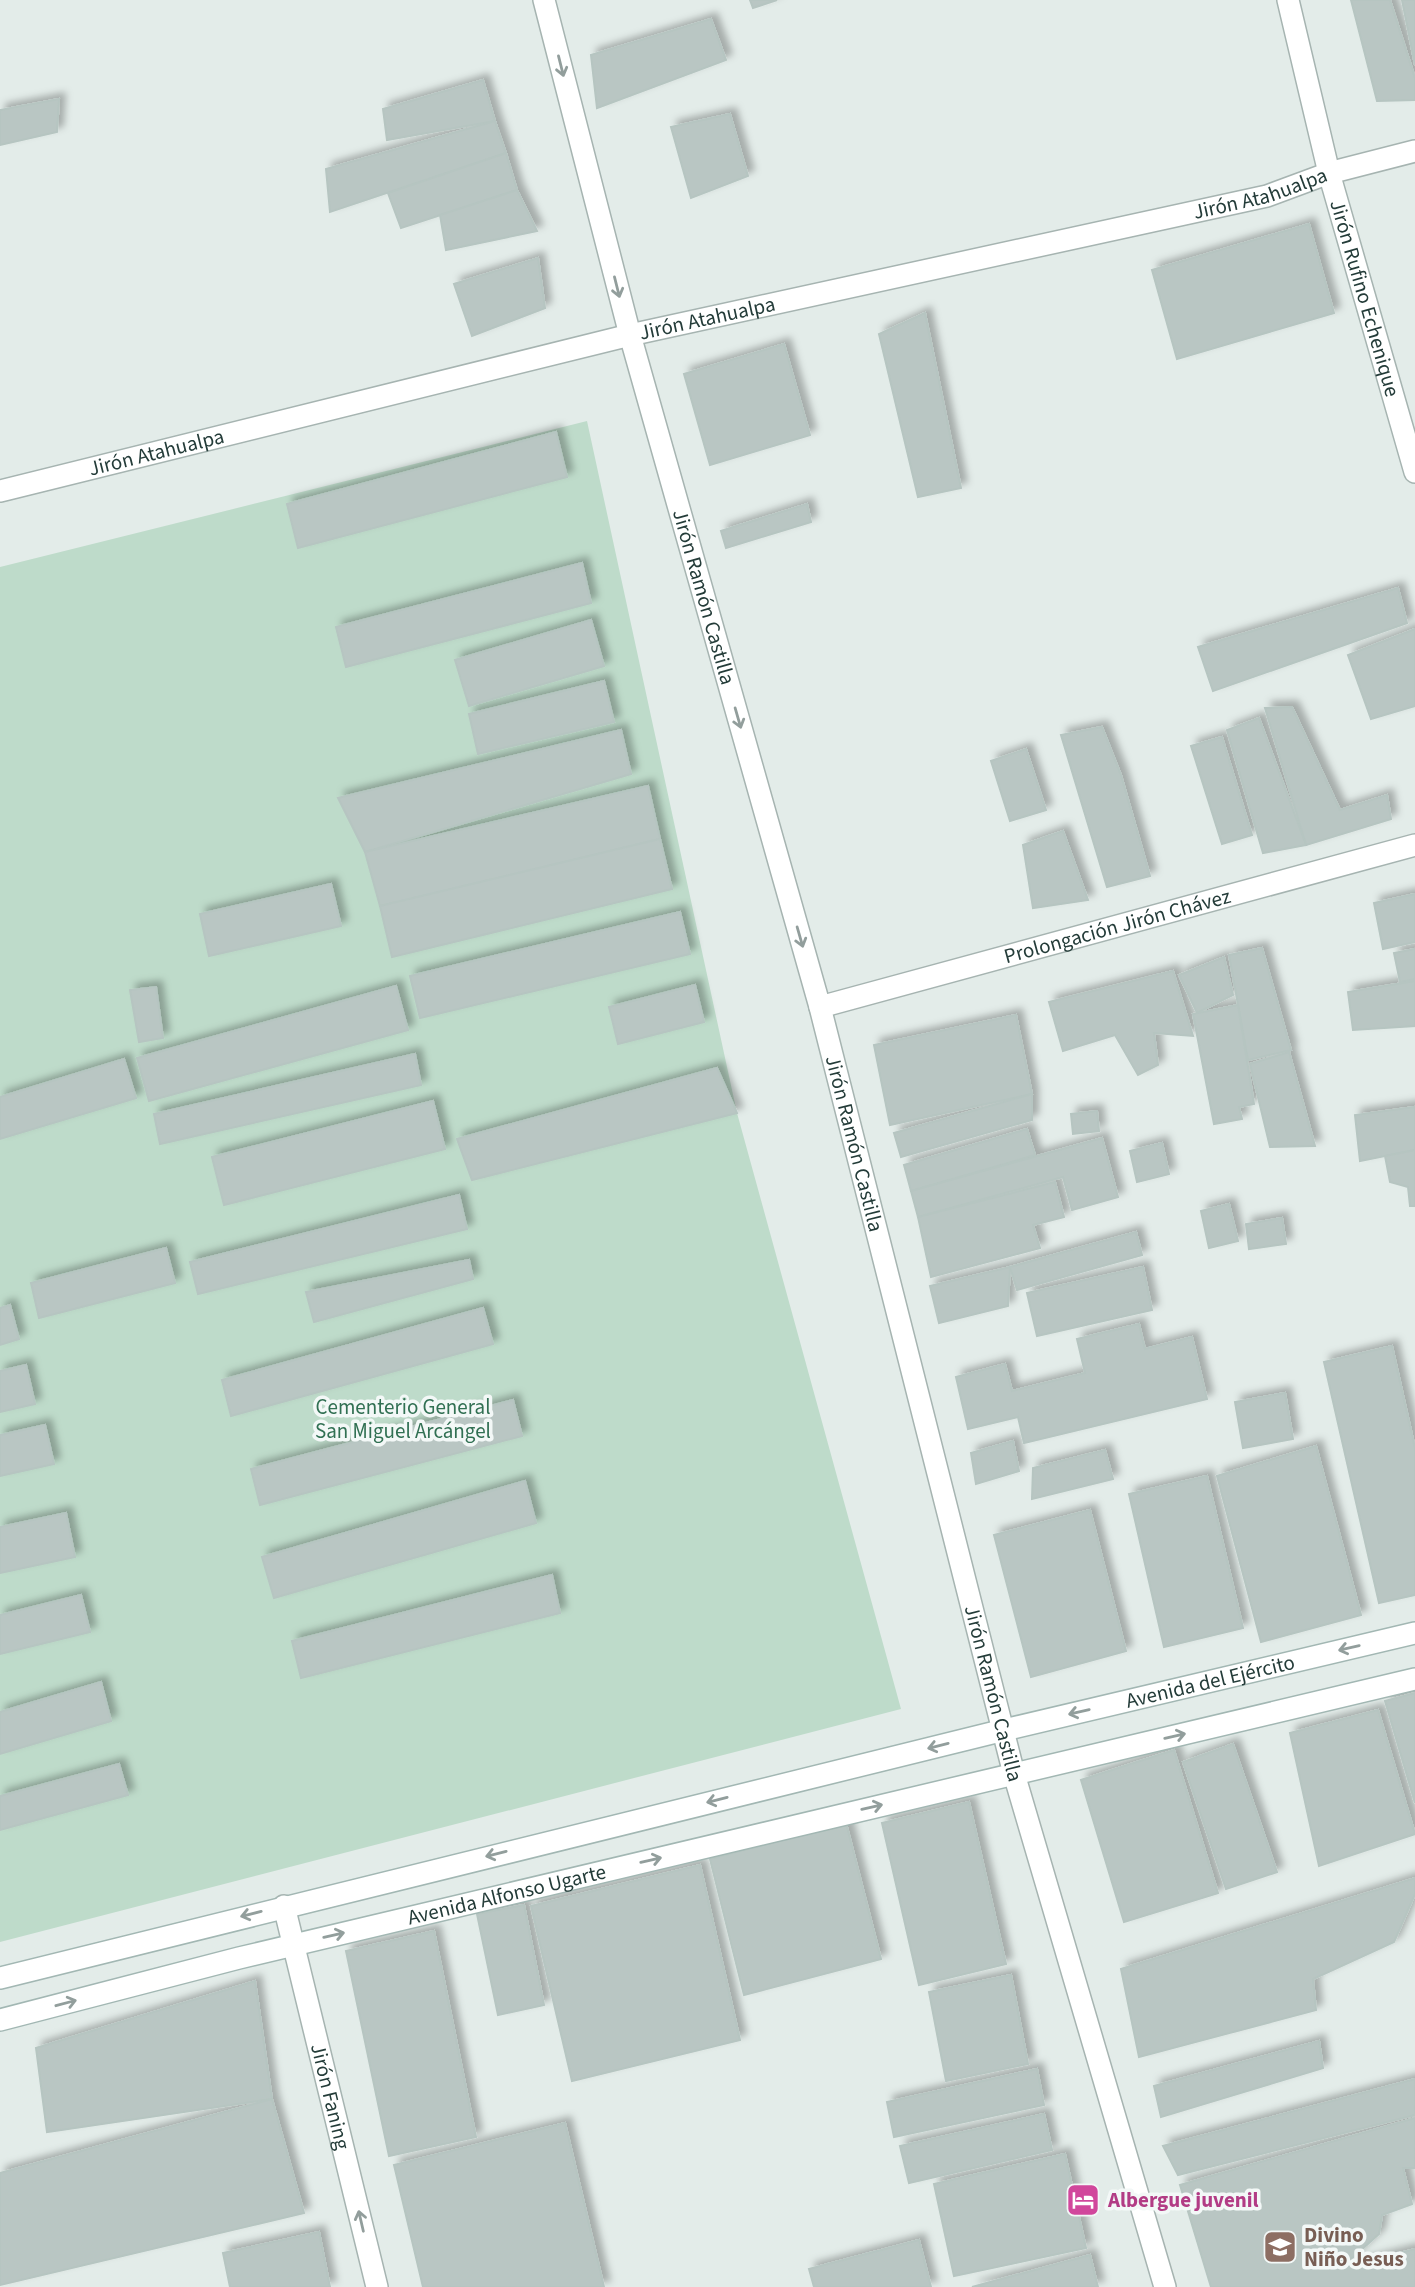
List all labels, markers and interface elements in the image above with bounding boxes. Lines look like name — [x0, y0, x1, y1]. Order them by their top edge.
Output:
one-way arrow — [555, 54, 568, 77]
street label: Jirón Atahualpa — [1190, 160, 1332, 227]
street label: Jirón Rufino Echenique — [1322, 196, 1408, 400]
one-way arrow — [611, 275, 624, 298]
street label: Jirón Atahualpa — [636, 289, 778, 348]
street label: Jirón Atahualpa — [85, 421, 227, 484]
street label: Jirón Ramón Castilla — [665, 506, 743, 688]
one-way arrow — [732, 706, 745, 729]
street label: Prolongación Jirón Chávez — [1000, 881, 1234, 971]
one-way arrow — [794, 925, 807, 948]
street label: Jirón Ramón Castilla — [818, 1052, 891, 1235]
park label: Cementerio General San Miguel Arcángel — [315, 1392, 491, 1446]
street label: Jirón Ramón Castilla — [957, 1602, 1030, 1785]
one-way arrow — [1338, 1642, 1360, 1655]
street label: Avenida del Ejército — [1123, 1647, 1298, 1716]
one-way arrow — [1069, 1706, 1091, 1719]
one-way arrow — [1163, 1728, 1186, 1742]
one-way arrow — [927, 1740, 949, 1753]
one-way arrow — [706, 1794, 729, 1807]
one-way arrow — [860, 1800, 883, 1813]
one-way arrow — [485, 1848, 508, 1862]
one-way arrow — [639, 1853, 662, 1866]
street label: Avenida Alfonso Ugarte — [404, 1856, 609, 1933]
one-way arrow — [240, 1908, 263, 1921]
one-way arrow — [322, 1928, 345, 1942]
one-way arrow — [54, 1996, 77, 2009]
street label: Jirón Faning — [303, 2040, 358, 2153]
hotel icon: Albergue juvenil — [1064, 2181, 1102, 2219]
place label: Albergue juvenil — [1107, 2185, 1259, 2215]
one-way arrow — [354, 2210, 367, 2233]
place label: Divino Niño Jesus — [1304, 2220, 1404, 2274]
school or university icon: Divino Niño Jesus — [1261, 2228, 1299, 2266]

